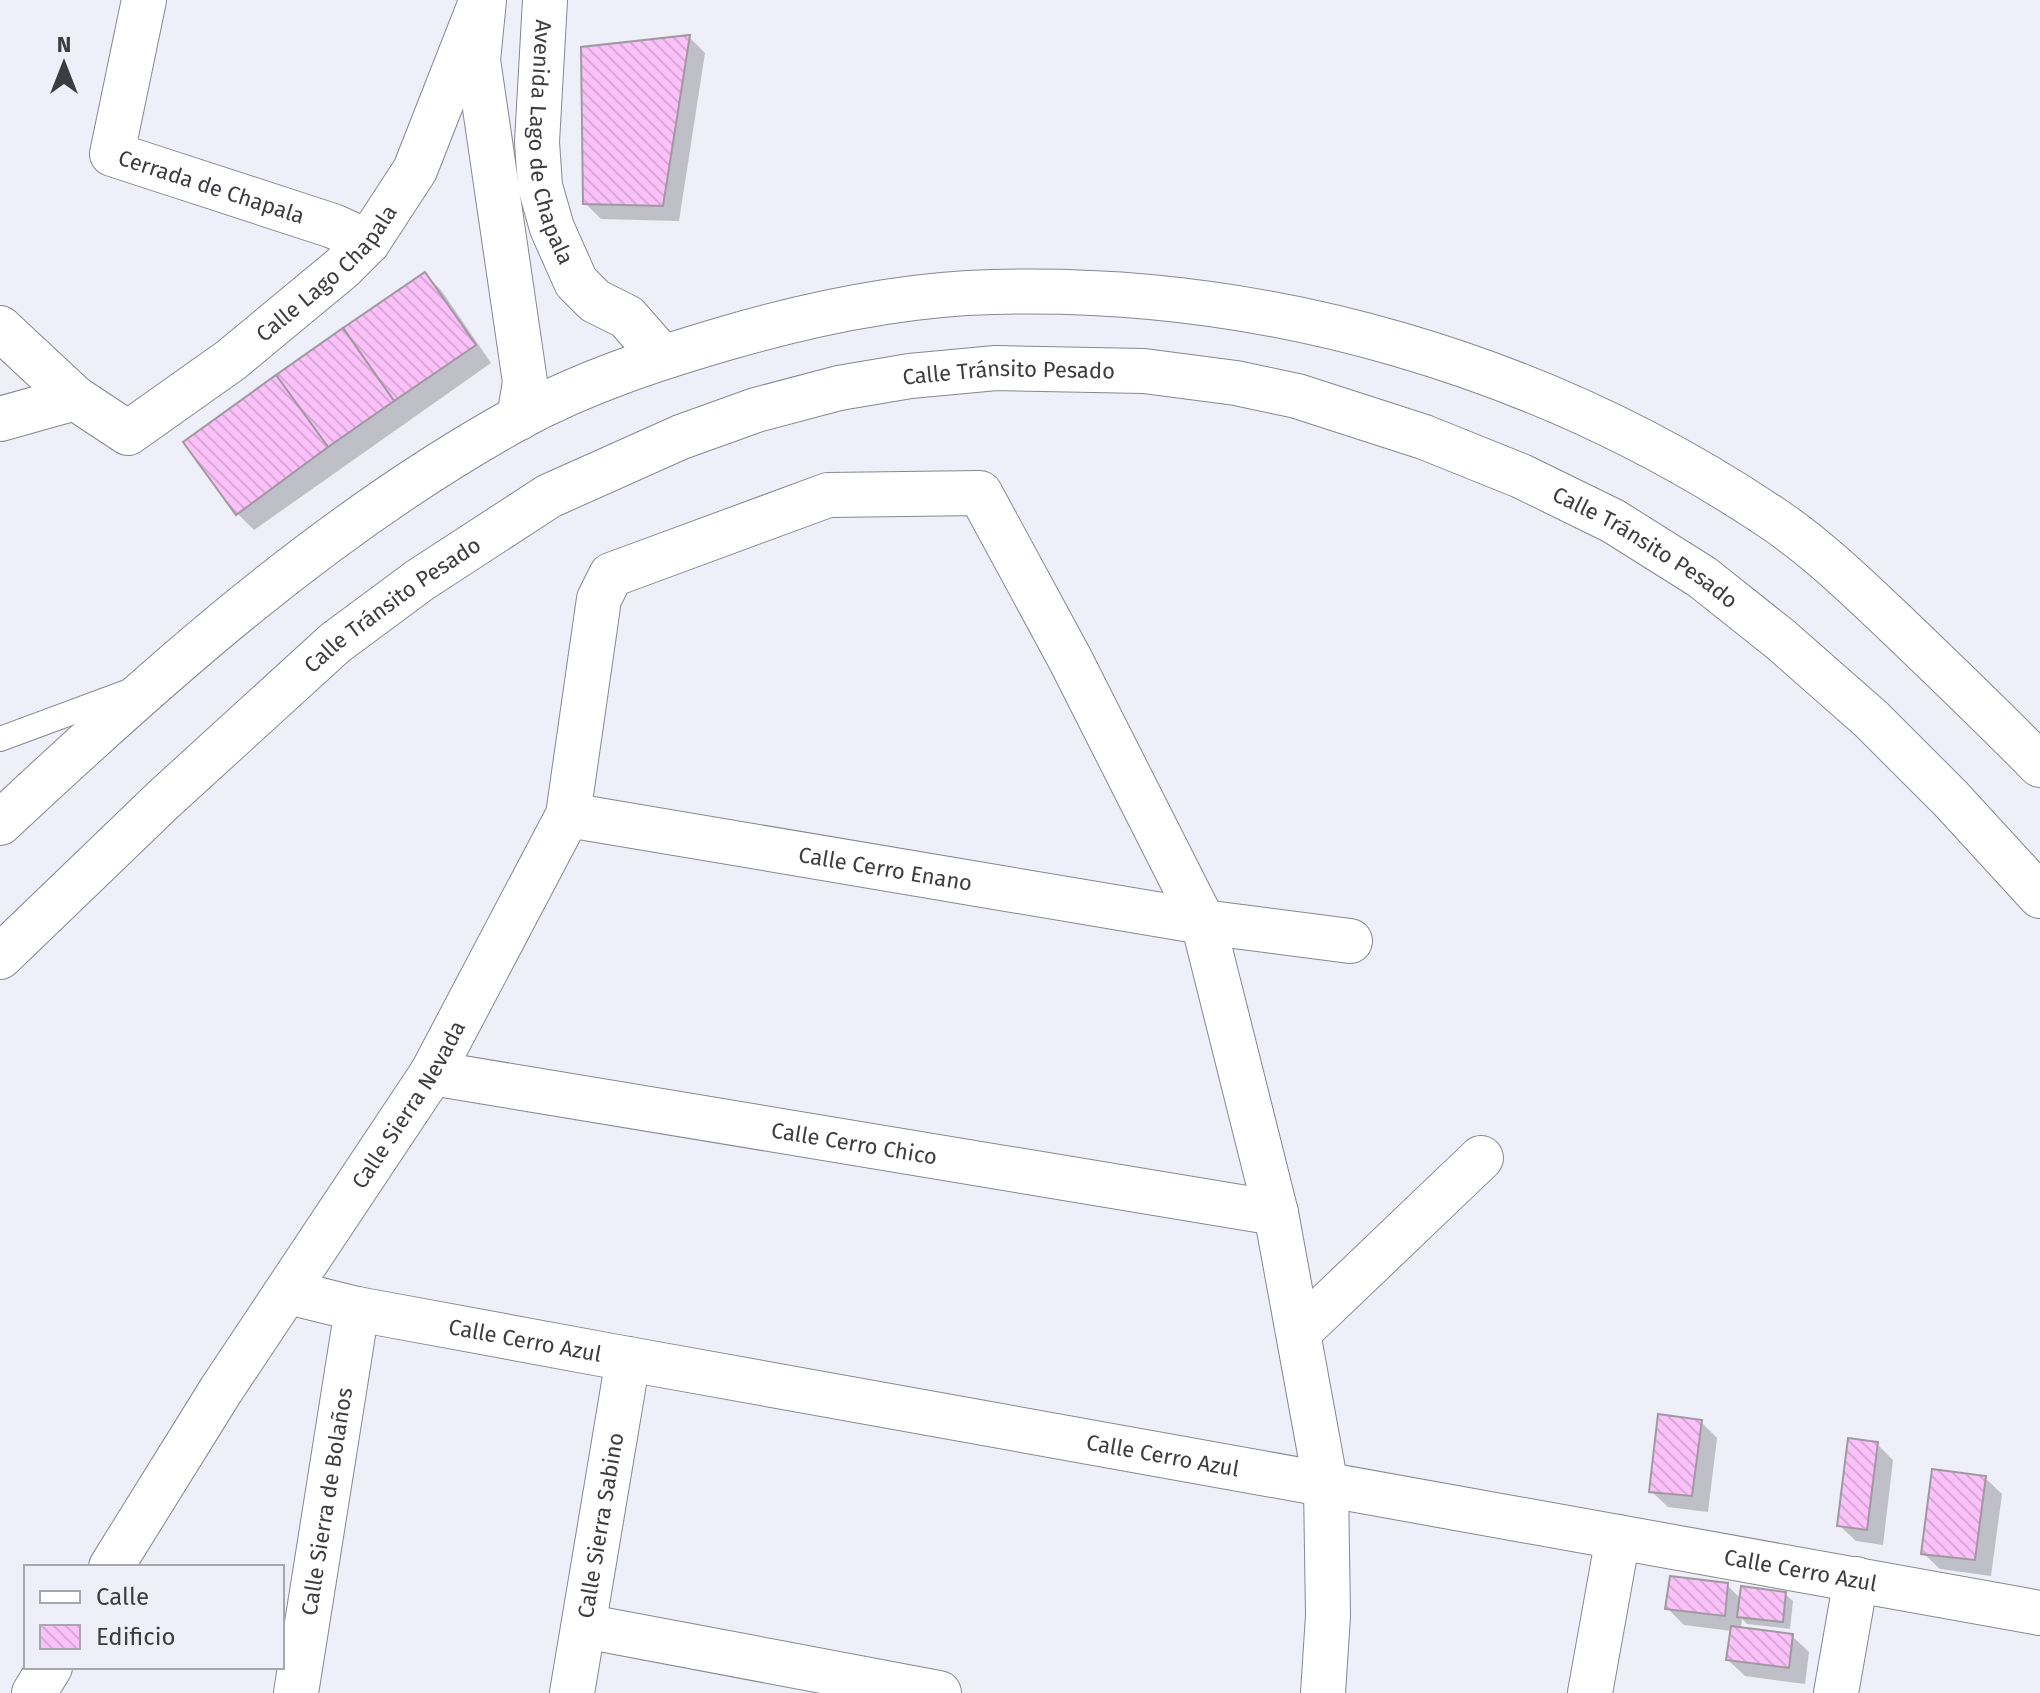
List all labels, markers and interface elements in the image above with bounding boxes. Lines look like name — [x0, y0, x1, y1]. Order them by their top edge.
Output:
street label: Avenida Lago de Chapala — [523, 19, 580, 269]
north arrow — [24, 24, 104, 104]
text: N — [57, 31, 71, 58]
street label: Cerrada de Chapala — [115, 144, 308, 229]
street label: Calle Lago Chapala — [250, 199, 402, 347]
street label: Calle Tránsito Pesado — [900, 354, 1115, 391]
street label: Calle Tránsito Pesado — [1548, 480, 1743, 614]
street label: Calle Tránsito Pesado — [298, 531, 486, 678]
street label: Calle Cerro Enano — [797, 841, 974, 896]
street label: Calle Sierra Nevada — [345, 1016, 471, 1194]
street label: Calle Cerro Chico — [769, 1116, 939, 1170]
street label: Calle Cerro Azul — [447, 1313, 604, 1367]
street label: Calle Sierra de Bolaños — [295, 1386, 358, 1617]
street label: Calle Cerro Azul — [1084, 1428, 1241, 1482]
street label: Calle Sierra Sabino — [571, 1431, 629, 1620]
street label: Calle Cerro Azul — [1722, 1543, 1879, 1597]
legend — [24, 1565, 284, 1669]
text: Calle — [96, 1583, 149, 1611]
text: Edificio — [96, 1623, 176, 1651]

